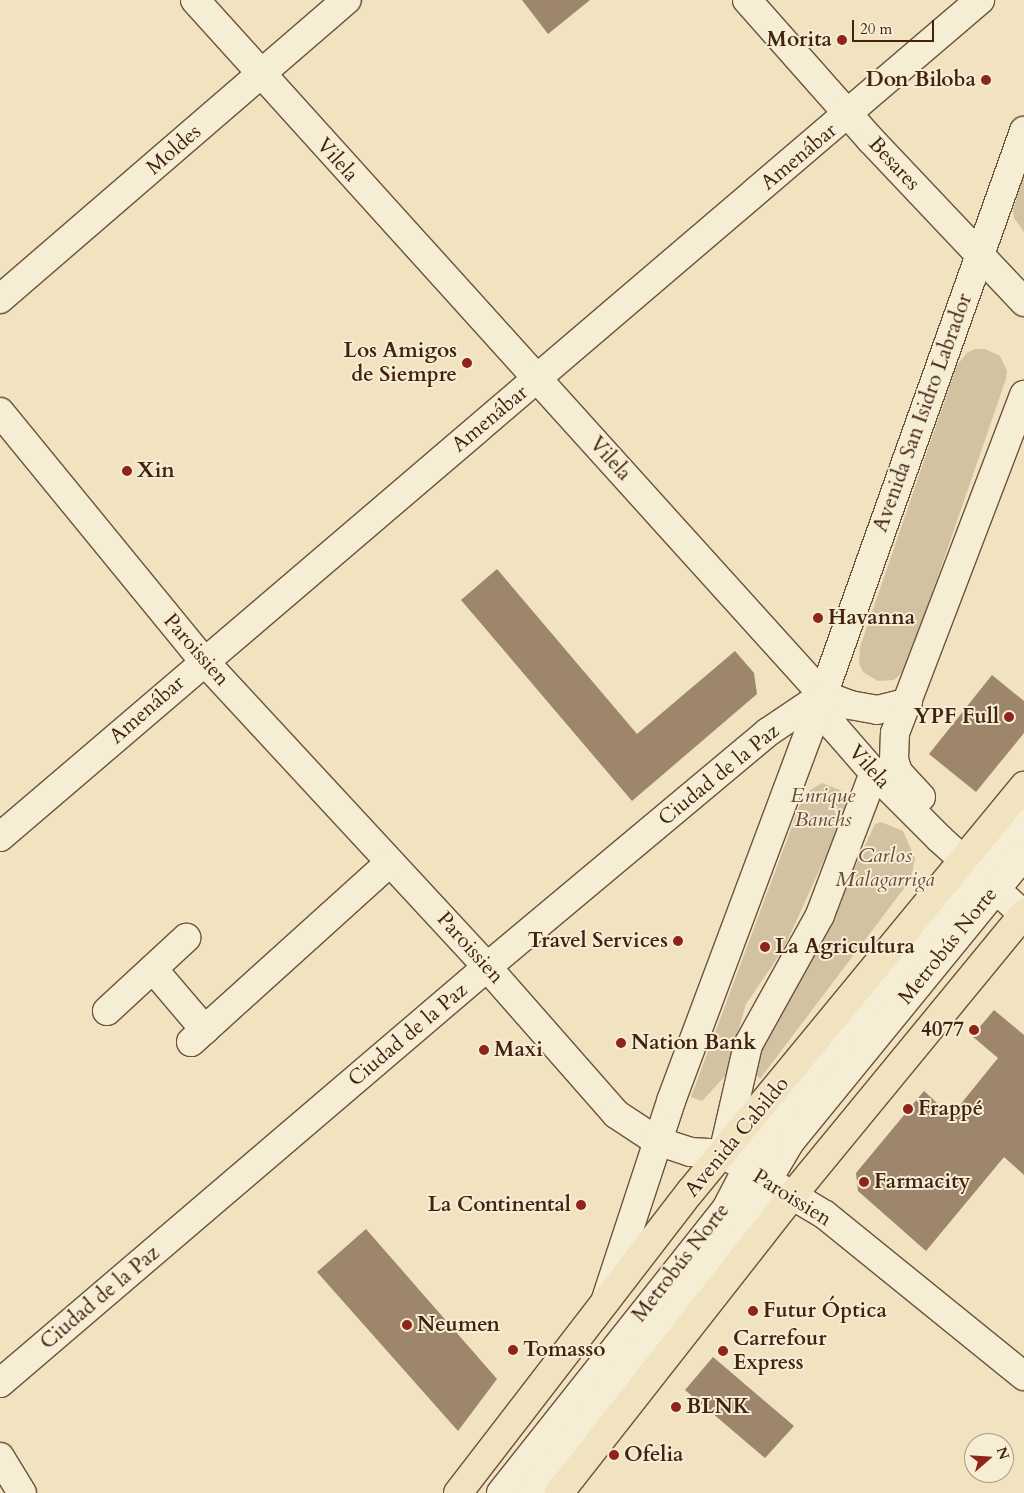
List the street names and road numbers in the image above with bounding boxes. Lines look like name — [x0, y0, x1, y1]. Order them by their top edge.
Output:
street label: Amenábar — [756, 118, 842, 196]
street label: Moldes — [142, 119, 206, 181]
street label: Besares — [863, 132, 925, 196]
street label: Vilela — [311, 133, 363, 187]
street label: Avenida San Isidro Labrador — [868, 290, 978, 536]
street label: Amenábar — [447, 380, 533, 458]
street label: Vilela — [584, 432, 636, 486]
street label: Paroissien — [158, 609, 234, 691]
street label: Amenábar — [104, 671, 190, 749]
street label: Ciudad de la Paz — [654, 719, 784, 831]
street label: Vilela — [843, 740, 895, 794]
street label: Metrobús Norte — [893, 882, 1003, 1010]
street label: Paroissien — [431, 907, 509, 989]
street label: Ciudad de la Paz — [343, 978, 473, 1092]
street label: Avenida Cabildo — [679, 1072, 795, 1202]
street label: Paroissien — [748, 1164, 836, 1232]
street label: Metrobús Norte — [627, 1199, 735, 1327]
street label: Ciudad de la Paz — [35, 1241, 165, 1355]

